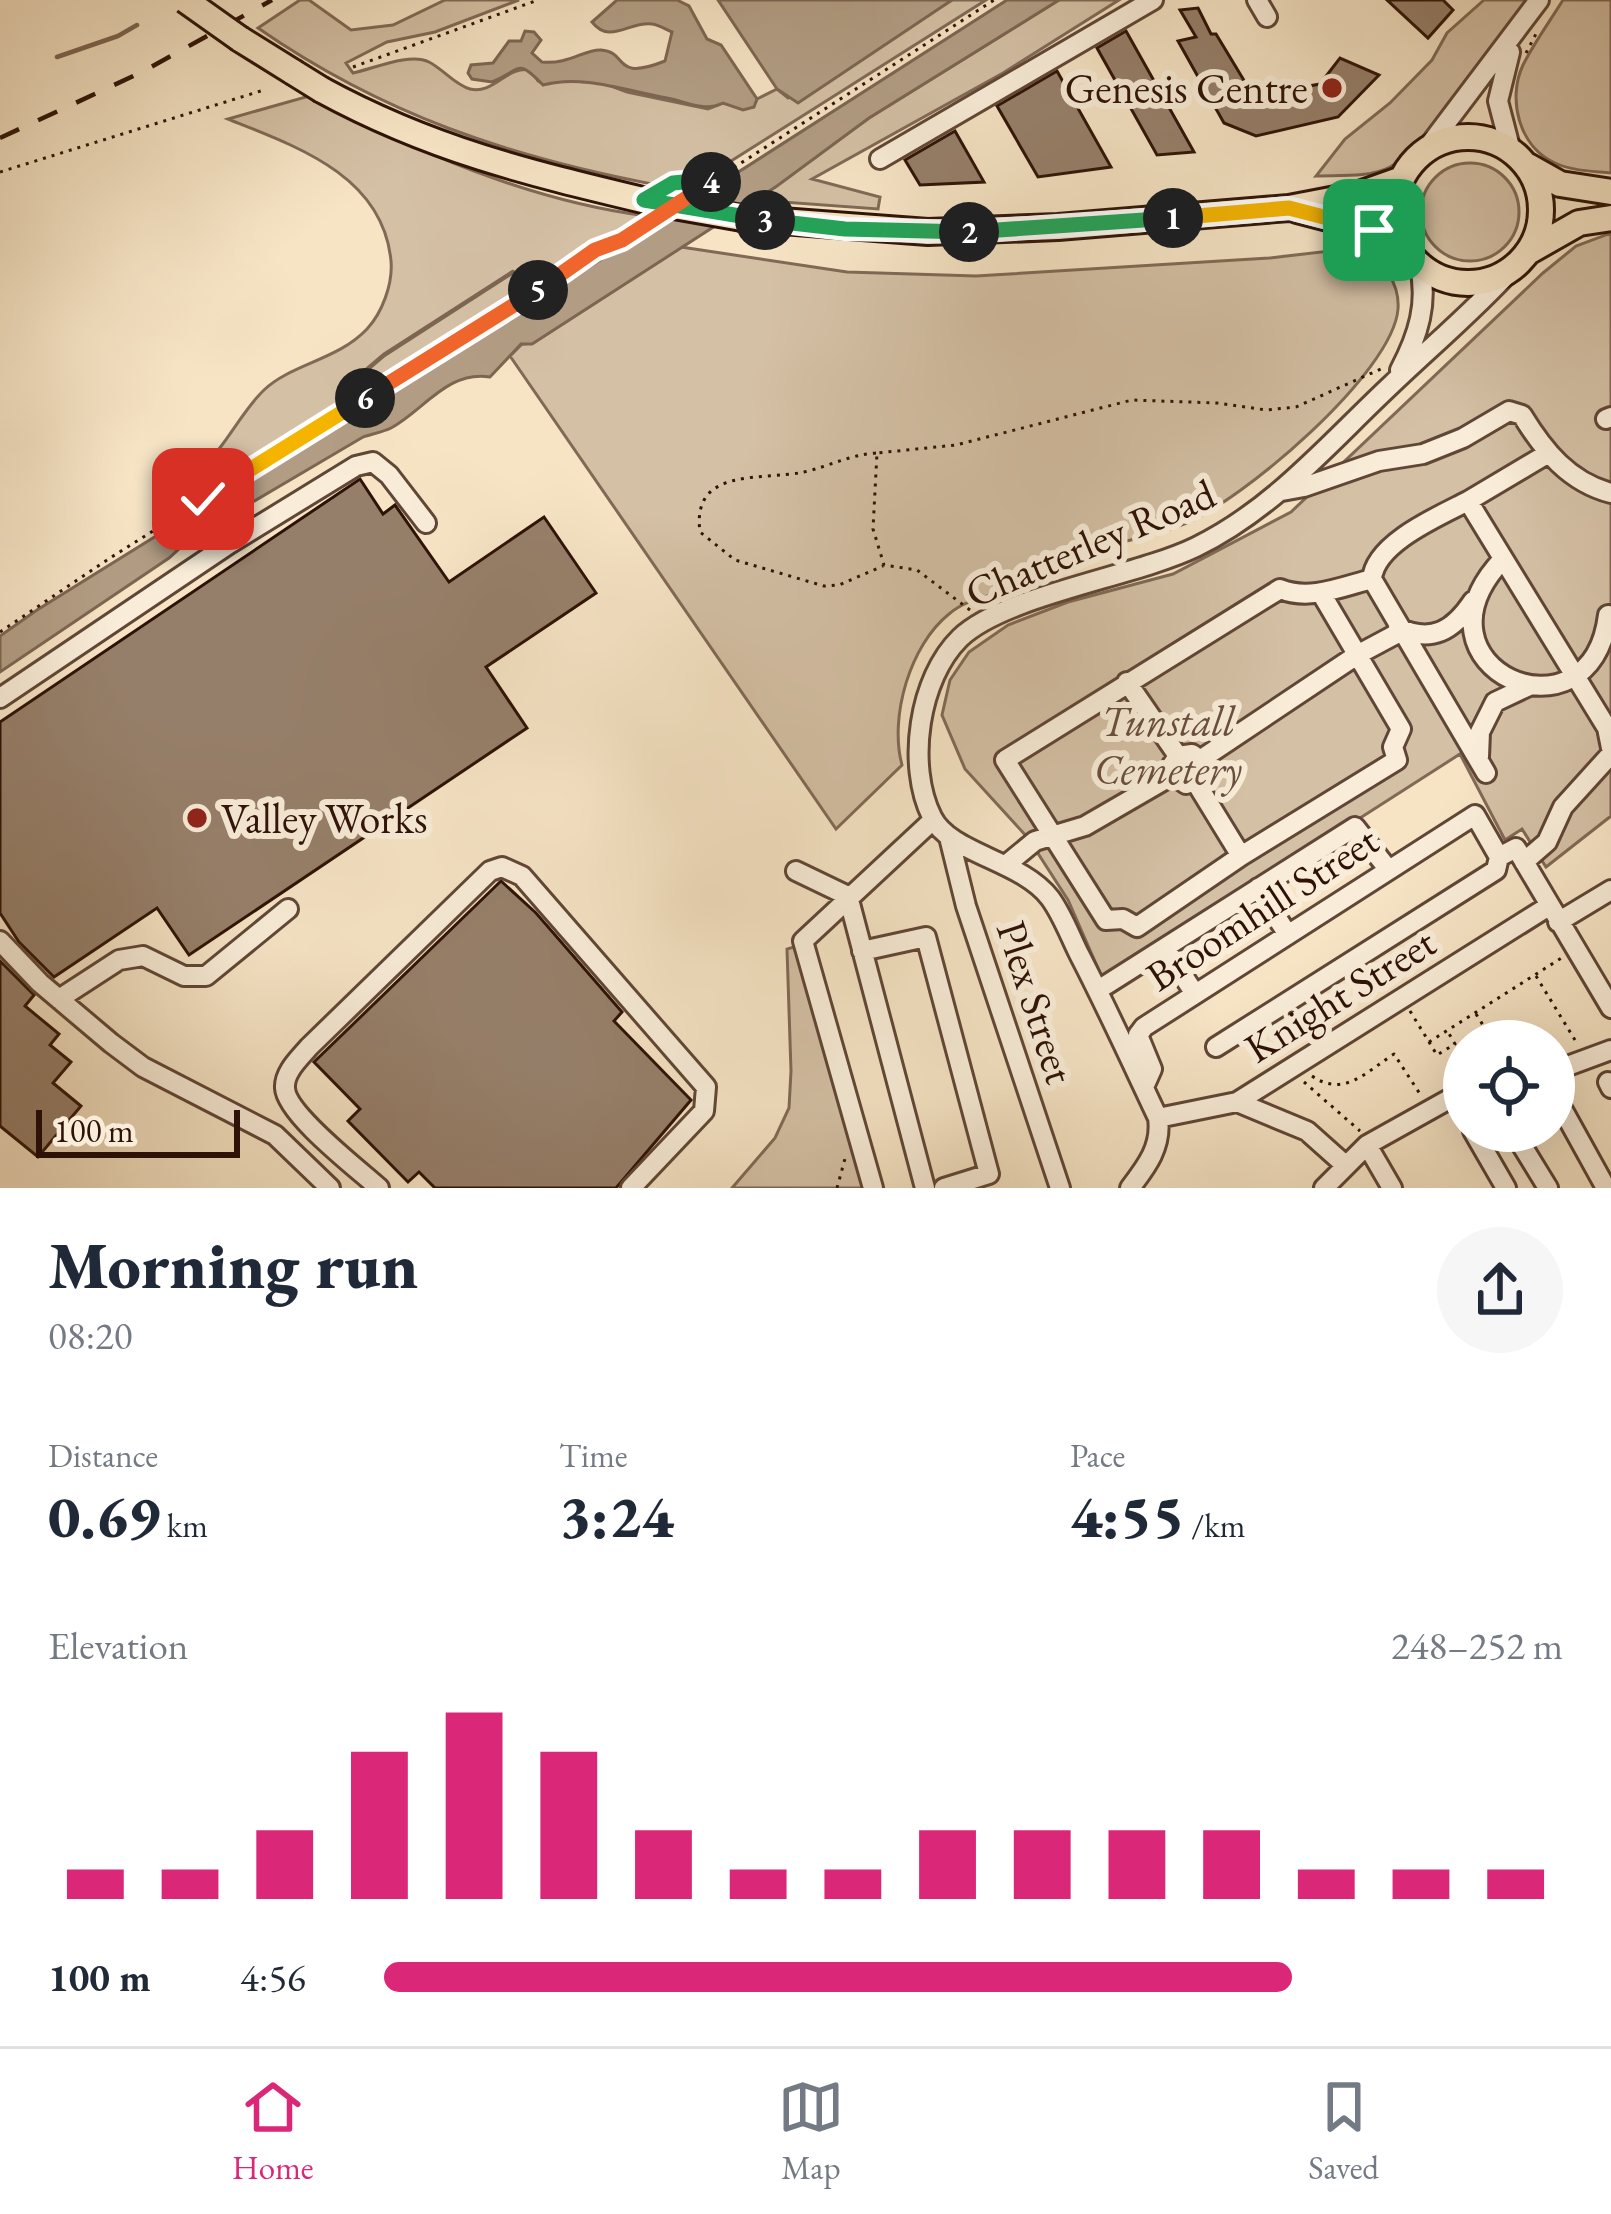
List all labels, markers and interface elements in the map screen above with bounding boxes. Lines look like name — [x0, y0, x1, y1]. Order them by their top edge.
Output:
place label: Genesis Centre — [1065, 61, 1308, 116]
marker: Genesis Centre — [1319, 75, 1345, 101]
pin: 4 — [681, 152, 741, 212]
text: 4 — [702, 160, 720, 203]
pin — [1323, 179, 1425, 281]
pin: 1 — [1143, 188, 1203, 248]
pin: 3 — [735, 190, 795, 250]
text: 1 — [1164, 196, 1182, 239]
icon: arrive — [1341, 197, 1407, 263]
text: 3 — [756, 198, 774, 241]
pin: 2 — [939, 202, 999, 262]
text: 2 — [960, 210, 978, 253]
pin: 5 — [508, 260, 568, 320]
text: 5 — [529, 268, 547, 311]
pin: 6 — [335, 368, 395, 428]
text: 6 — [356, 376, 374, 419]
pin — [152, 448, 254, 550]
street label: Chatterley Road — [957, 465, 1224, 620]
icon: check — [170, 466, 236, 532]
park label: Tunstall Cemetery — [1094, 694, 1242, 797]
place label: Valley Works — [221, 791, 427, 846]
marker: Valley Works — [184, 805, 210, 831]
street label: Broomhill Street — [1136, 813, 1388, 1003]
street label: Plex Street — [984, 914, 1088, 1090]
street label: Knight Street — [1234, 915, 1446, 1075]
map controls — [1443, 1020, 1575, 1152]
button: locate — [1443, 1020, 1575, 1152]
scale bar — [36, 1104, 240, 1157]
text: 100 m — [54, 1109, 134, 1152]
text: Morning run — [48, 1222, 418, 1308]
button: share — [1437, 1227, 1563, 1353]
text: 08:20 — [48, 1310, 133, 1361]
text: Distance — [48, 1434, 158, 1477]
text: Time — [559, 1434, 628, 1477]
text: Pace — [1070, 1434, 1125, 1477]
text: 0.69 — [48, 1477, 160, 1555]
text: 3:24 — [559, 1477, 674, 1555]
text: 4:55 — [1070, 1477, 1185, 1555]
text: km — [160, 1504, 208, 1547]
text: /km — [1185, 1504, 1245, 1547]
text: Elevation — [48, 1620, 188, 1671]
text: 248–252 m — [1391, 1620, 1563, 1671]
text: 100 m — [48, 1952, 151, 2003]
text: 4:56 — [240, 1952, 306, 2003]
tab: Home — [232, 2074, 314, 2189]
tab: Map — [778, 2074, 844, 2189]
tab: Saved — [1308, 2074, 1379, 2189]

